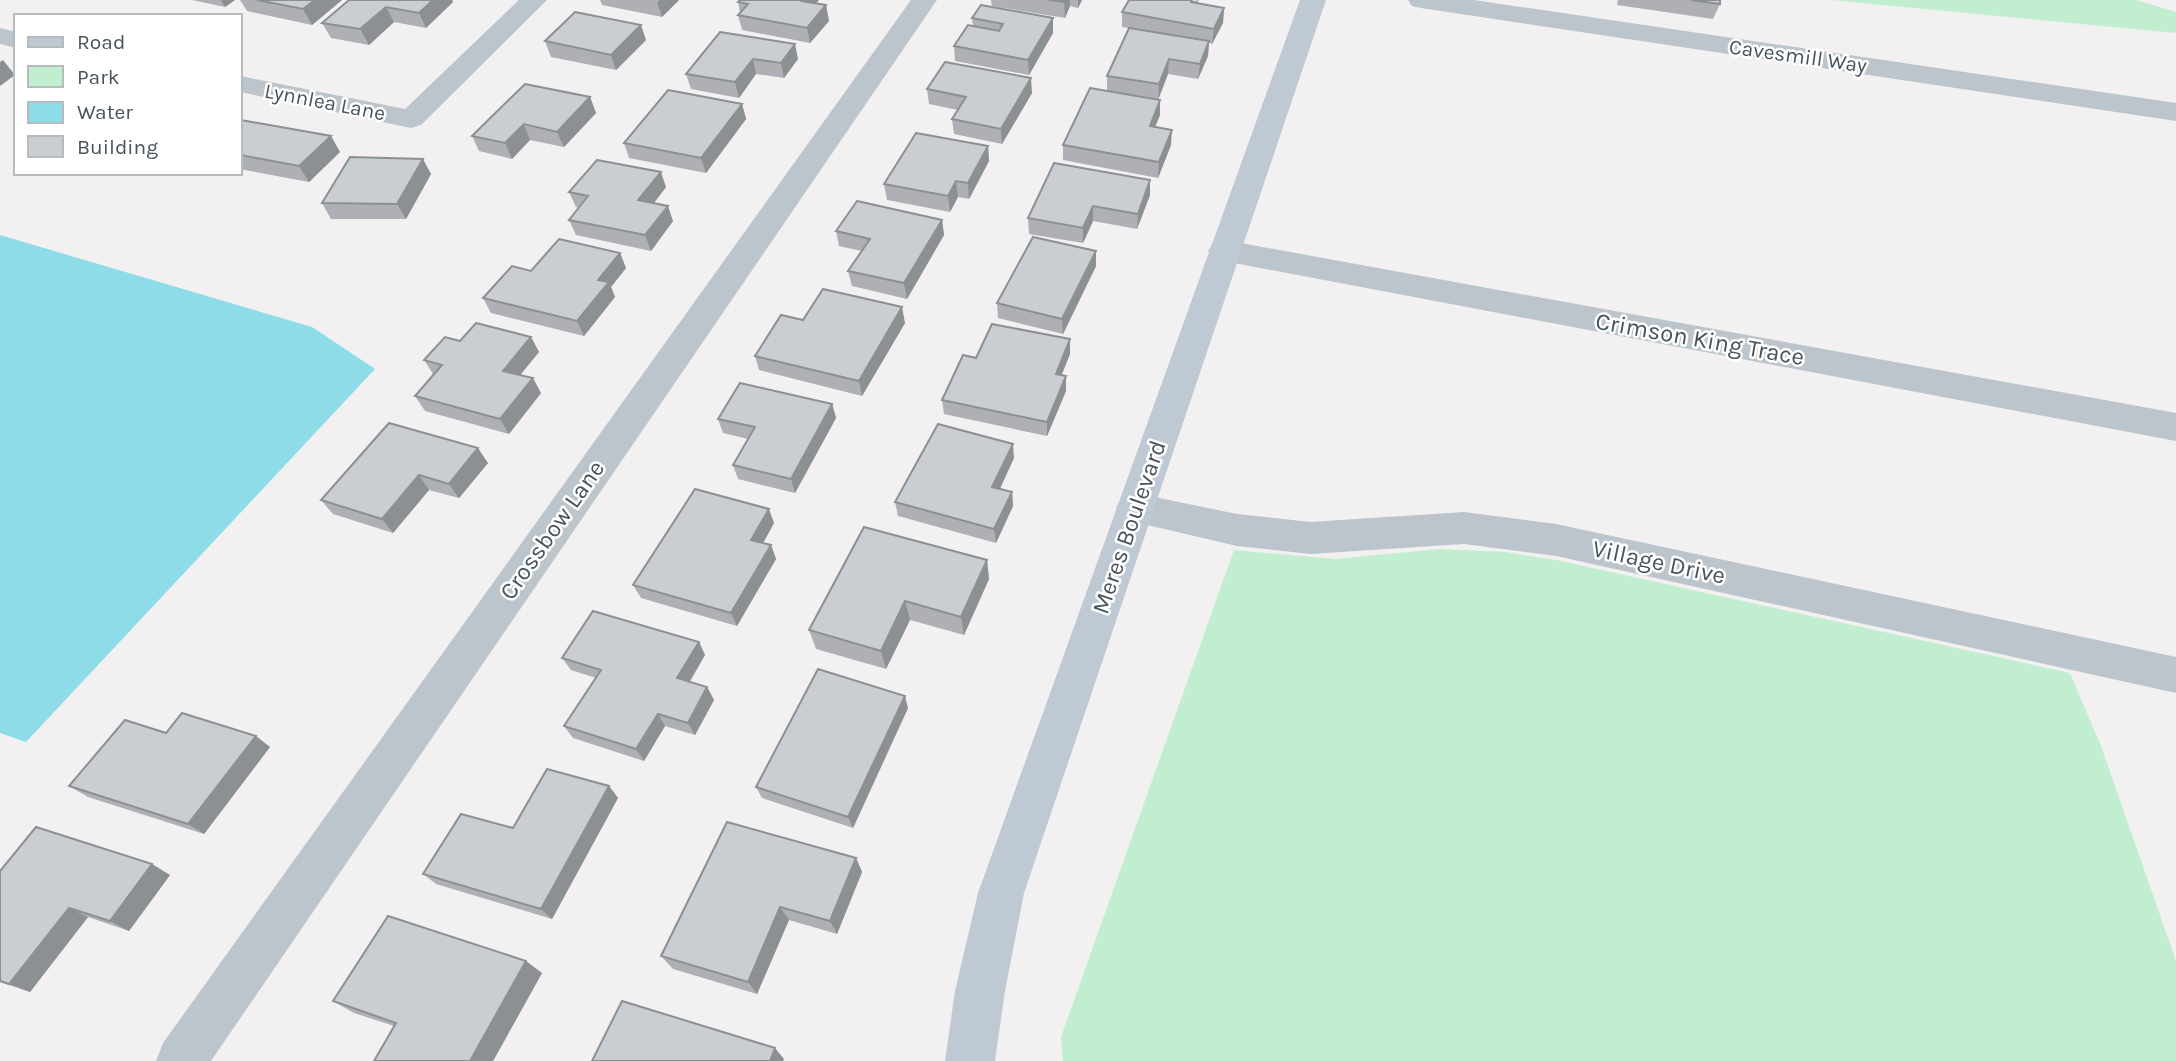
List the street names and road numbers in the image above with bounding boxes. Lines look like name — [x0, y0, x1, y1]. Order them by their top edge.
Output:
street label: Cavesmill Way — [1728, 34, 1869, 78]
street label: Lynnlea Lane — [263, 79, 387, 125]
street label: Crimson King Trace — [1594, 307, 1806, 371]
street label: Meres Boulevard — [1086, 437, 1172, 617]
street label: Crossbow Lane — [494, 455, 610, 605]
street label: Village Drive — [1590, 534, 1728, 590]

